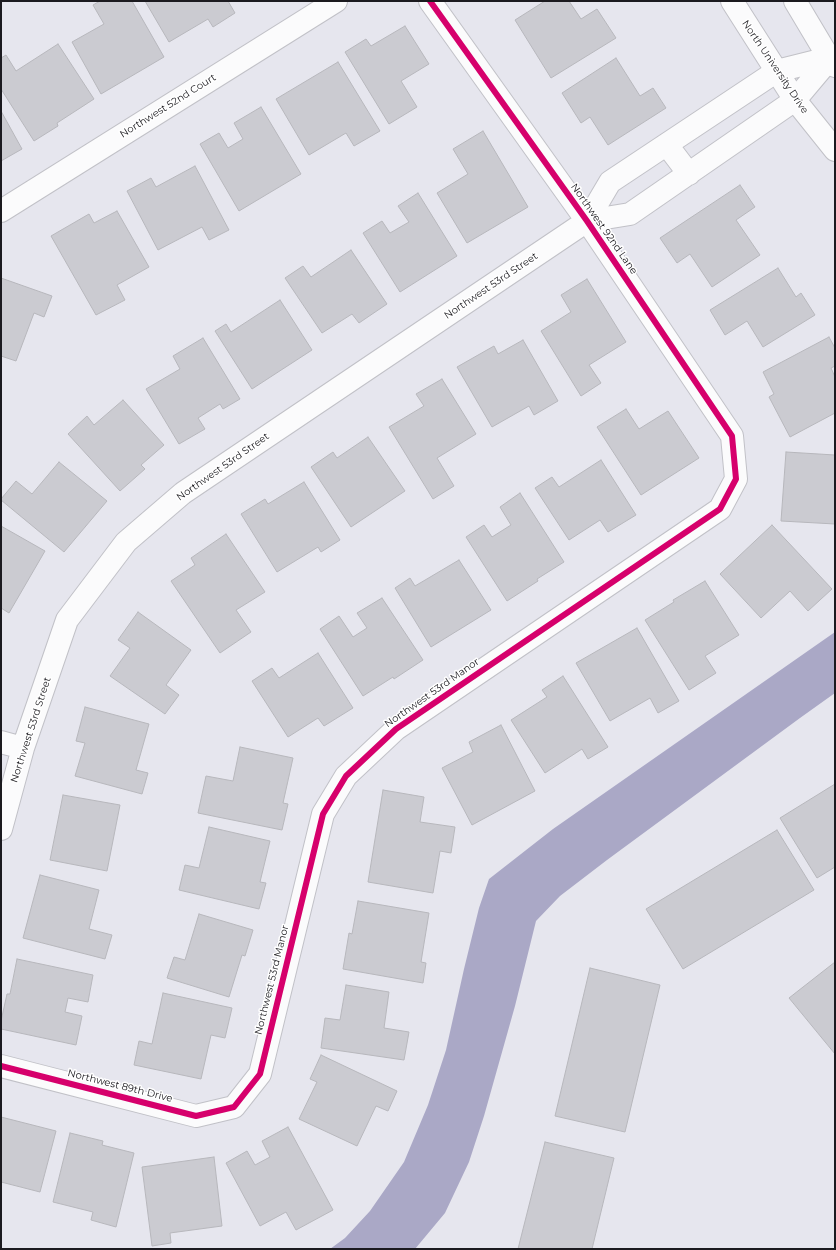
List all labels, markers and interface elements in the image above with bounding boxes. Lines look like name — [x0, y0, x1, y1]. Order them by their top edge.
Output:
street label: North University Drive — [739, 18, 811, 116]
street label: Northwest 52nd Court — [118, 71, 218, 141]
street label: Northwest 92nd Lane — [568, 181, 640, 277]
street label: Northwest 53rd Street — [442, 250, 540, 322]
street label: Northwest 53rd Street — [174, 430, 272, 504]
street label: Northwest 53rd Manor — [382, 656, 482, 730]
street label: Northwest 53rd Street — [8, 676, 54, 784]
street label: Northwest 53rd Manor — [253, 924, 291, 1036]
street label: Northwest 89th Drive — [66, 1067, 174, 1105]

